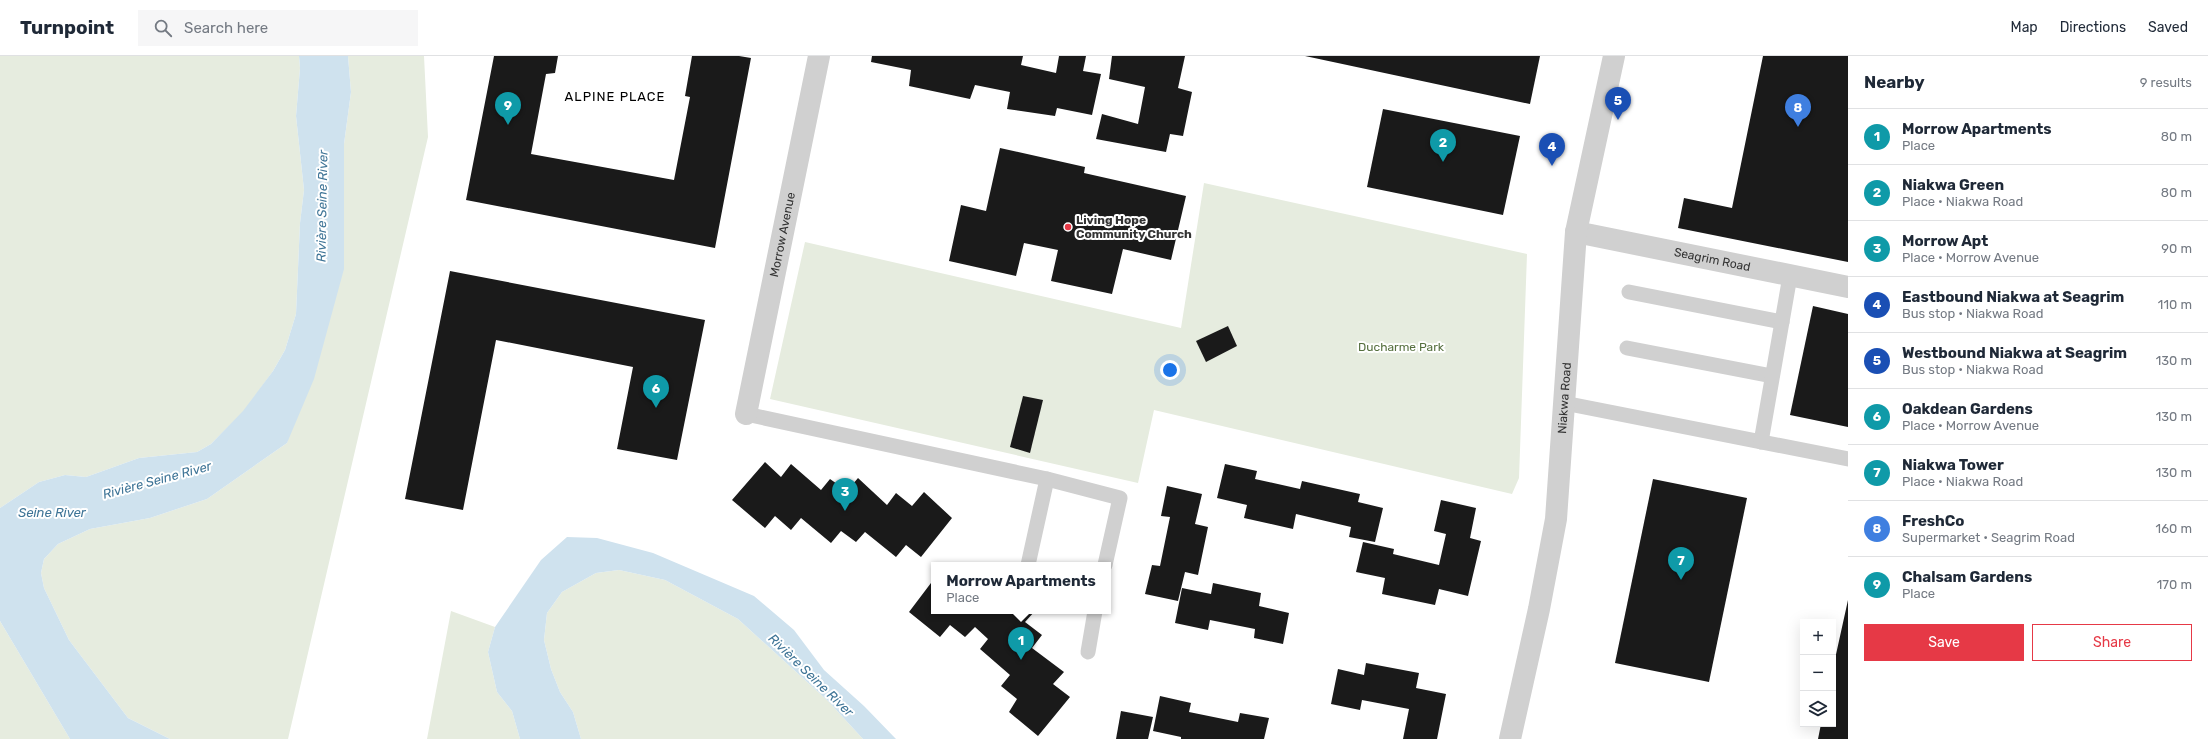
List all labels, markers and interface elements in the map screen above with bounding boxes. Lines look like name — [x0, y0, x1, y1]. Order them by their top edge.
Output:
search box — [138, 10, 418, 46]
text: Turnpoint — [20, 16, 114, 39]
icon: search — [152, 17, 174, 39]
text: Search here — [184, 19, 268, 37]
text: Map — [2011, 19, 2038, 36]
text: Directions — [2060, 19, 2126, 36]
text: Saved — [2148, 19, 2188, 36]
text: Nearby — [1864, 72, 1925, 92]
text: 9 results — [2140, 75, 2192, 90]
pin: 5 — [1605, 87, 1631, 120]
district label: ALPINE PLACE — [565, 89, 665, 104]
pin: 9 — [495, 92, 521, 125]
pin: 8 — [1785, 94, 1811, 127]
text: Morrow Apartments — [1902, 120, 2052, 138]
pin: 2 — [1430, 129, 1456, 162]
text: 1 — [1874, 129, 1880, 144]
text: 80 m — [2161, 129, 2192, 144]
pin: 4 — [1539, 133, 1565, 166]
text: Place — [1902, 138, 1935, 153]
water label: Rivière Seine River — [314, 149, 330, 262]
text: Niakwa Green — [1902, 176, 2004, 194]
text: 2 — [1873, 185, 1881, 200]
text: 80 m — [2161, 185, 2192, 200]
street label: Morrow Avenue — [767, 191, 798, 278]
text: Place · Niakwa Road — [1902, 194, 2023, 209]
place label: Living Hope Community Church — [1076, 213, 1192, 241]
marker: Living Hope Community Church — [1063, 222, 1073, 232]
text: Morrow Apt — [1902, 232, 1988, 250]
text: 3 — [1873, 241, 1881, 256]
text: 90 m — [2161, 241, 2192, 256]
street label: Seagrim Road — [1673, 245, 1752, 274]
text: Place · Morrow Avenue — [1902, 250, 2039, 265]
text: Eastbound Niakwa at Seagrim — [1902, 288, 2124, 306]
text: 4 — [1873, 297, 1881, 312]
text: 110 m — [2158, 297, 2192, 312]
text: Bus stop · Niakwa Road — [1902, 306, 2043, 321]
park label: Ducharme Park — [1358, 340, 1445, 354]
text: Westbound Niakwa at Seagrim — [1902, 344, 2127, 362]
text: 5 — [1873, 353, 1881, 368]
text: 130 m — [2156, 353, 2192, 368]
your location — [1160, 360, 1180, 380]
street label: Niakwa Road — [1555, 362, 1574, 434]
text: Bus stop · Niakwa Road — [1902, 362, 2043, 377]
pin: 6 — [643, 375, 669, 408]
text: Oakdean Gardens — [1902, 400, 2033, 418]
text: 6 — [1873, 409, 1881, 424]
text: 130 m — [2156, 409, 2192, 424]
text: Place · Morrow Avenue — [1902, 418, 2039, 433]
text: Niakwa Tower — [1902, 456, 2004, 474]
water label: Rivière Seine River — [101, 458, 214, 502]
text: 7 — [1873, 465, 1881, 480]
text: 130 m — [2156, 465, 2192, 480]
text: Place · Niakwa Road — [1902, 474, 2023, 489]
pin: 3 — [832, 478, 858, 511]
water label: Seine River — [18, 505, 87, 520]
text: FreshCo — [1902, 512, 1965, 530]
text: 8 — [1873, 521, 1881, 536]
text: 160 m — [2156, 521, 2192, 536]
text: Supermarket · Seagrim Road — [1902, 530, 2075, 545]
pin: 7 — [1668, 547, 1694, 580]
popup — [931, 562, 1111, 614]
text: Chalsam Gardens — [1902, 568, 2032, 586]
text: Morrow Apartments — [946, 572, 1096, 590]
text: 9 — [1873, 577, 1881, 592]
text: 170 m — [2157, 577, 2192, 592]
text: Place — [1902, 586, 1935, 601]
text: Place — [946, 590, 979, 605]
map controls — [1800, 619, 1836, 727]
button: + — [1800, 619, 1836, 655]
button: Save — [1864, 624, 2024, 661]
button: Share — [2032, 624, 2192, 661]
pin: 1 — [1008, 627, 1034, 660]
water label: Rivière Seine River — [765, 631, 857, 720]
button: − — [1800, 655, 1836, 691]
button: layers — [1800, 691, 1836, 727]

